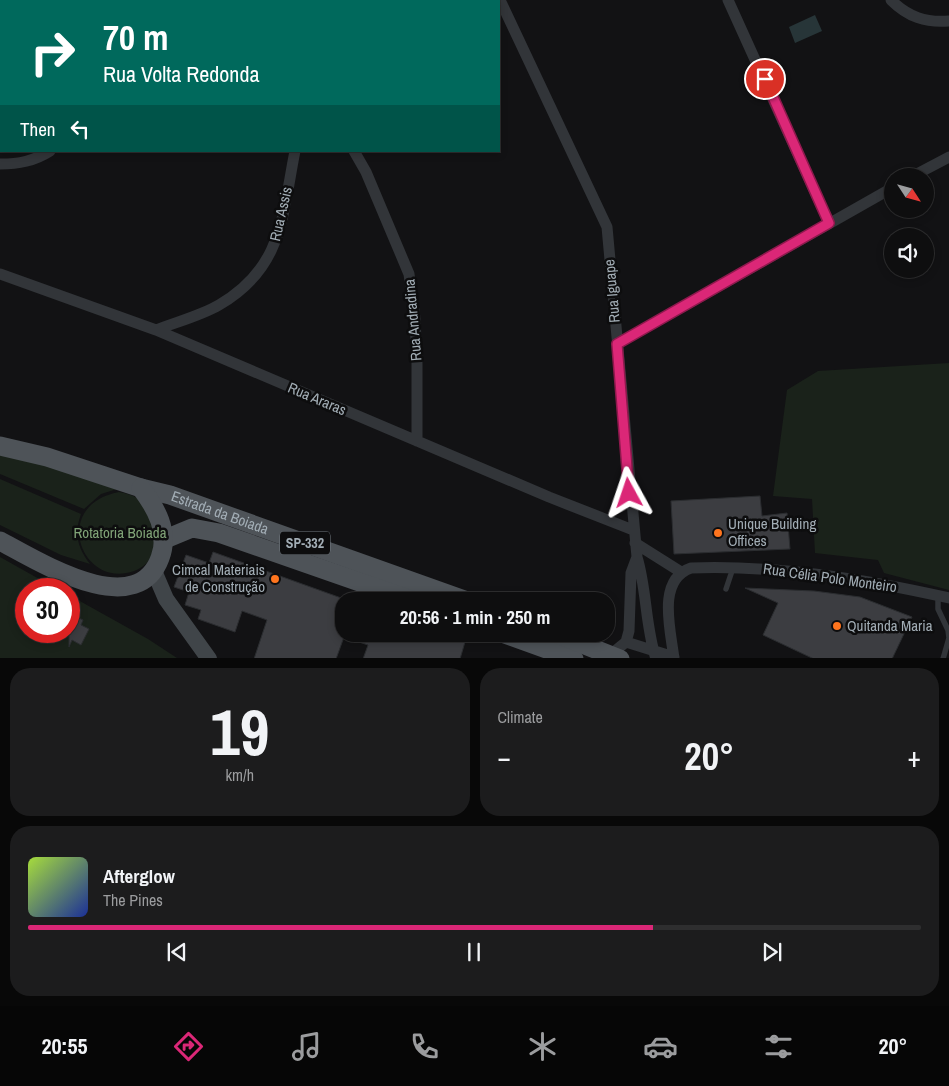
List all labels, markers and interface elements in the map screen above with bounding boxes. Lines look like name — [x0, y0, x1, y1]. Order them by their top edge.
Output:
text: 70 m — [103, 14, 168, 61]
icon: right — [20, 20, 85, 85]
pin — [744, 58, 786, 100]
text: Rua Volta Redonda — [103, 59, 259, 89]
icon: arrive — [751, 65, 779, 93]
icon: left — [66, 115, 94, 143]
text: Then — [20, 116, 56, 142]
north arrow — [884, 168, 934, 218]
map controls — [884, 168, 934, 278]
street label: Rua Assis — [264, 185, 297, 243]
button: sound — [884, 228, 934, 278]
street label: Rua Iguape — [598, 258, 625, 324]
street label: Rua Andradina — [398, 278, 427, 362]
street label: Rua Araras — [285, 377, 350, 420]
position arrow — [602, 466, 654, 518]
street label: Estrada da Boiada — [168, 485, 272, 539]
place label: Unique Building Offices — [728, 513, 816, 551]
park label: Rotatoria Boiada — [73, 522, 167, 543]
marker: Unique Building Offices — [712, 527, 724, 539]
road number: SP-332 — [280, 532, 330, 554]
street label: Rua Célia Polo Monteiro — [762, 558, 898, 597]
place label: Cimcal Materiais de Construção — [172, 559, 265, 597]
marker: Cimcal Materiais de Construção — [269, 573, 281, 585]
speed limit sign: 30 — [15, 578, 80, 643]
text: 20:56 · 1 min · 250 m — [400, 604, 550, 630]
place label: Quitanda Maria — [847, 615, 933, 636]
marker: Quitanda Maria — [831, 620, 843, 632]
text: 19 — [210, 688, 269, 775]
text: Climate — [498, 706, 543, 728]
text: 20° — [684, 731, 734, 782]
text: − — [498, 738, 511, 776]
text: + — [908, 738, 921, 776]
text: km/h — [226, 764, 254, 786]
text: Afterglow — [103, 863, 175, 889]
text: The Pines — [103, 889, 163, 911]
icon: previous — [163, 938, 191, 966]
icon: pause — [460, 938, 488, 966]
icon: next — [758, 938, 786, 966]
icon: directions — [171, 1029, 206, 1064]
icon: music — [289, 1029, 324, 1064]
icon: phone — [407, 1029, 442, 1064]
icon: climate — [525, 1029, 560, 1064]
icon: car — [643, 1029, 678, 1064]
icon: filters — [761, 1029, 796, 1064]
text: 20:55 — [41, 1031, 88, 1061]
text: 20° — [879, 1031, 907, 1061]

